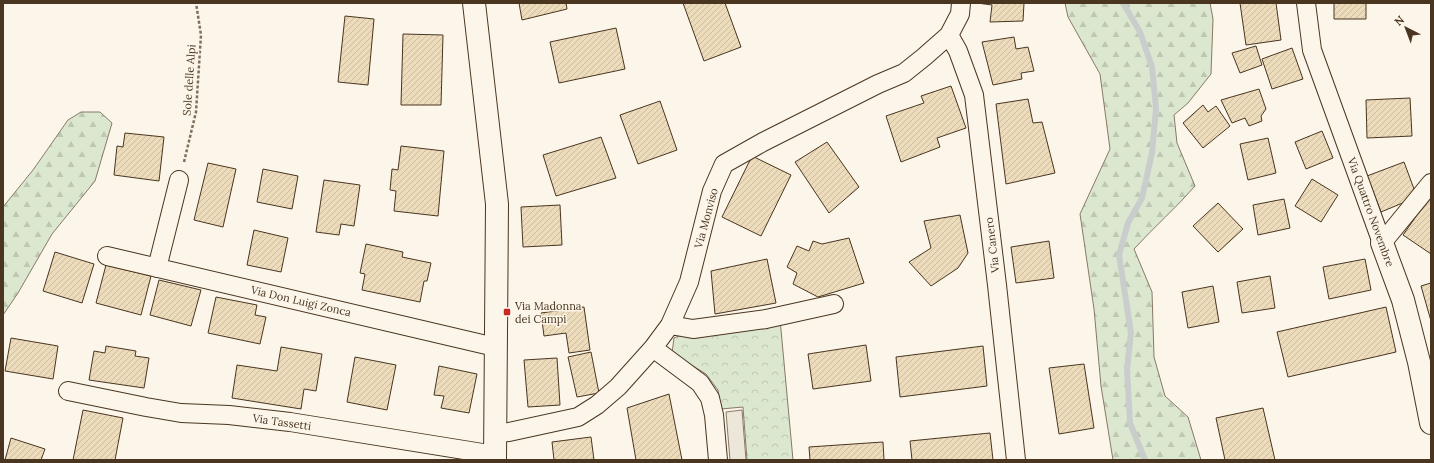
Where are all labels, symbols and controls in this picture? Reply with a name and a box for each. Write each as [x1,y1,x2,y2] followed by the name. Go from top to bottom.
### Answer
[1386,8,1426,48] north arrow
[1391,12,1408,29] text: N
[180,44,198,116] street label: Sole delle Alpi
[1344,155,1397,269] street label: Via Quattro Novembre
[691,186,721,251] street label: Via Monviso
[982,216,1002,275] street label: Via Canero
[248,282,353,319] street label: Via Don Luigi Zonca
[514,299,582,326] place label: Via Madonna dei Campi
[502,307,512,317] marker: Via Madonna dei Campi
[251,411,312,433] street label: Via Tassetti

